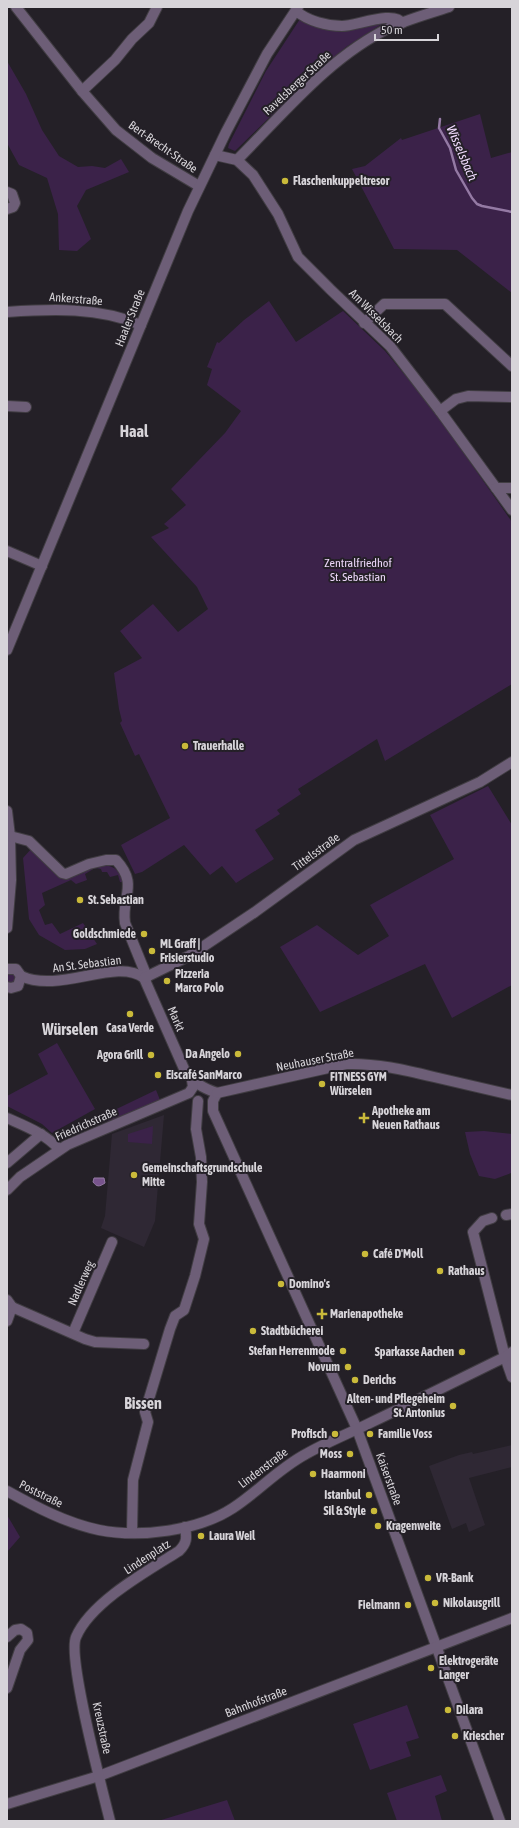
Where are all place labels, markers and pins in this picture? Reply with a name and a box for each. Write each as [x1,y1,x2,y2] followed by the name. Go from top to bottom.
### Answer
[293,174,390,188] place label: Flaschenkuppeltresor
[280,176,290,186] marker: Flaschenkuppeltresor
[193,739,245,753] place label: Trauerhalle
[180,741,190,751] marker: Trauerhalle
[88,893,144,907] place label: St. Sebastian
[75,895,85,905] marker: St. Sebastian
[73,927,137,941] place label: Goldschmiede
[139,929,149,939] marker: Goldschmiede
[160,937,215,965] place label: ML Graff | Frisierstudio
[147,946,157,956] marker: ML Graff | Frisierstudio
[175,967,224,995] place label: Pizzeria Marco Polo
[162,976,172,986] marker: Pizzeria Marco Polo
[125,1009,135,1019] marker: Casa Verde
[106,1021,155,1035] place label: Casa Verde
[185,1047,230,1061] place label: Da Angelo
[96,1048,144,1062] place label: Agora Grill
[233,1049,243,1059] marker: Da Angelo
[146,1050,156,1060] marker: Agora Grill
[166,1068,243,1082] place label: Eiscafé SanMarco
[153,1070,163,1080] marker: Eiscafé SanMarco
[329,1070,387,1098] place label: FITNESS GYM Würselen
[317,1079,327,1089] marker: FITNESS GYM Würselen
[371,1104,440,1132] place label: Apotheke am Neuen Rathaus
[359,1113,369,1123] marker: Apotheke am Neuen Rathaus
[142,1161,263,1189] place label: Gemeinschaftsgrundschule Mitte
[129,1170,139,1180] marker: Gemeinschaftsgrundschule Mitte
[373,1247,424,1261] place label: Café D'Moll
[360,1249,370,1259] marker: Café D'Moll
[448,1264,485,1278] place label: Rathaus
[435,1266,445,1276] marker: Rathaus
[289,1277,331,1291] place label: Domino's
[276,1279,286,1289] marker: Domino's
[330,1307,404,1321] place label: Marienapotheke
[317,1309,327,1319] marker: Marienapotheke
[261,1324,323,1338] place label: Stadtbücherei
[248,1326,258,1336] marker: Stadtbücherei
[249,1344,336,1358] place label: Stefan Herrenmode
[375,1345,454,1359] place label: Sparkasse Aachen
[338,1346,348,1356] marker: Stefan Herrenmode
[457,1347,467,1357] marker: Sparkasse Aachen
[308,1360,340,1374] place label: Novum
[343,1362,353,1372] marker: Novum
[363,1373,397,1387] place label: Derichs
[350,1375,360,1385] marker: Derichs
[346,1392,446,1420] place label: Alten- und Pflegeheim St. Antonius
[448,1401,458,1411] marker: Alten- und Pflegeheim St. Antonius
[291,1427,327,1441] place label: Profisch
[378,1427,433,1441] place label: Familie Voss
[330,1429,340,1439] marker: Profisch
[365,1429,375,1439] marker: Familie Voss
[320,1447,343,1461] place label: Moss
[345,1449,355,1459] marker: Moss
[321,1467,366,1481] place label: Haarmoni
[308,1469,318,1479] marker: Haarmoni
[324,1488,362,1502] place label: Istanbul
[364,1490,374,1500] marker: Istanbul
[324,1504,367,1518] place label: Sil & Style
[369,1506,379,1516] marker: Sil & Style
[386,1519,442,1533] place label: Kragenweite
[373,1521,383,1531] marker: Kragenweite
[209,1529,256,1543] place label: Laura Weil
[196,1531,206,1541] marker: Laura Weil
[435,1571,474,1585] place label: VR-Bank
[423,1573,433,1583] marker: VR-Bank
[443,1596,501,1610] place label: Nikolausgrill
[358,1598,400,1612] place label: Fielmann
[430,1598,440,1608] marker: Nikolausgrill
[403,1600,413,1610] marker: Fielmann
[439,1654,499,1682] place label: Elektrogeräte Langer
[426,1663,436,1673] marker: Elektrogeräte Langer
[456,1703,484,1717] place label: Dilara
[443,1705,453,1715] marker: Dilara
[463,1729,505,1743] place label: Kriescher
[450,1731,460,1741] marker: Kriescher

